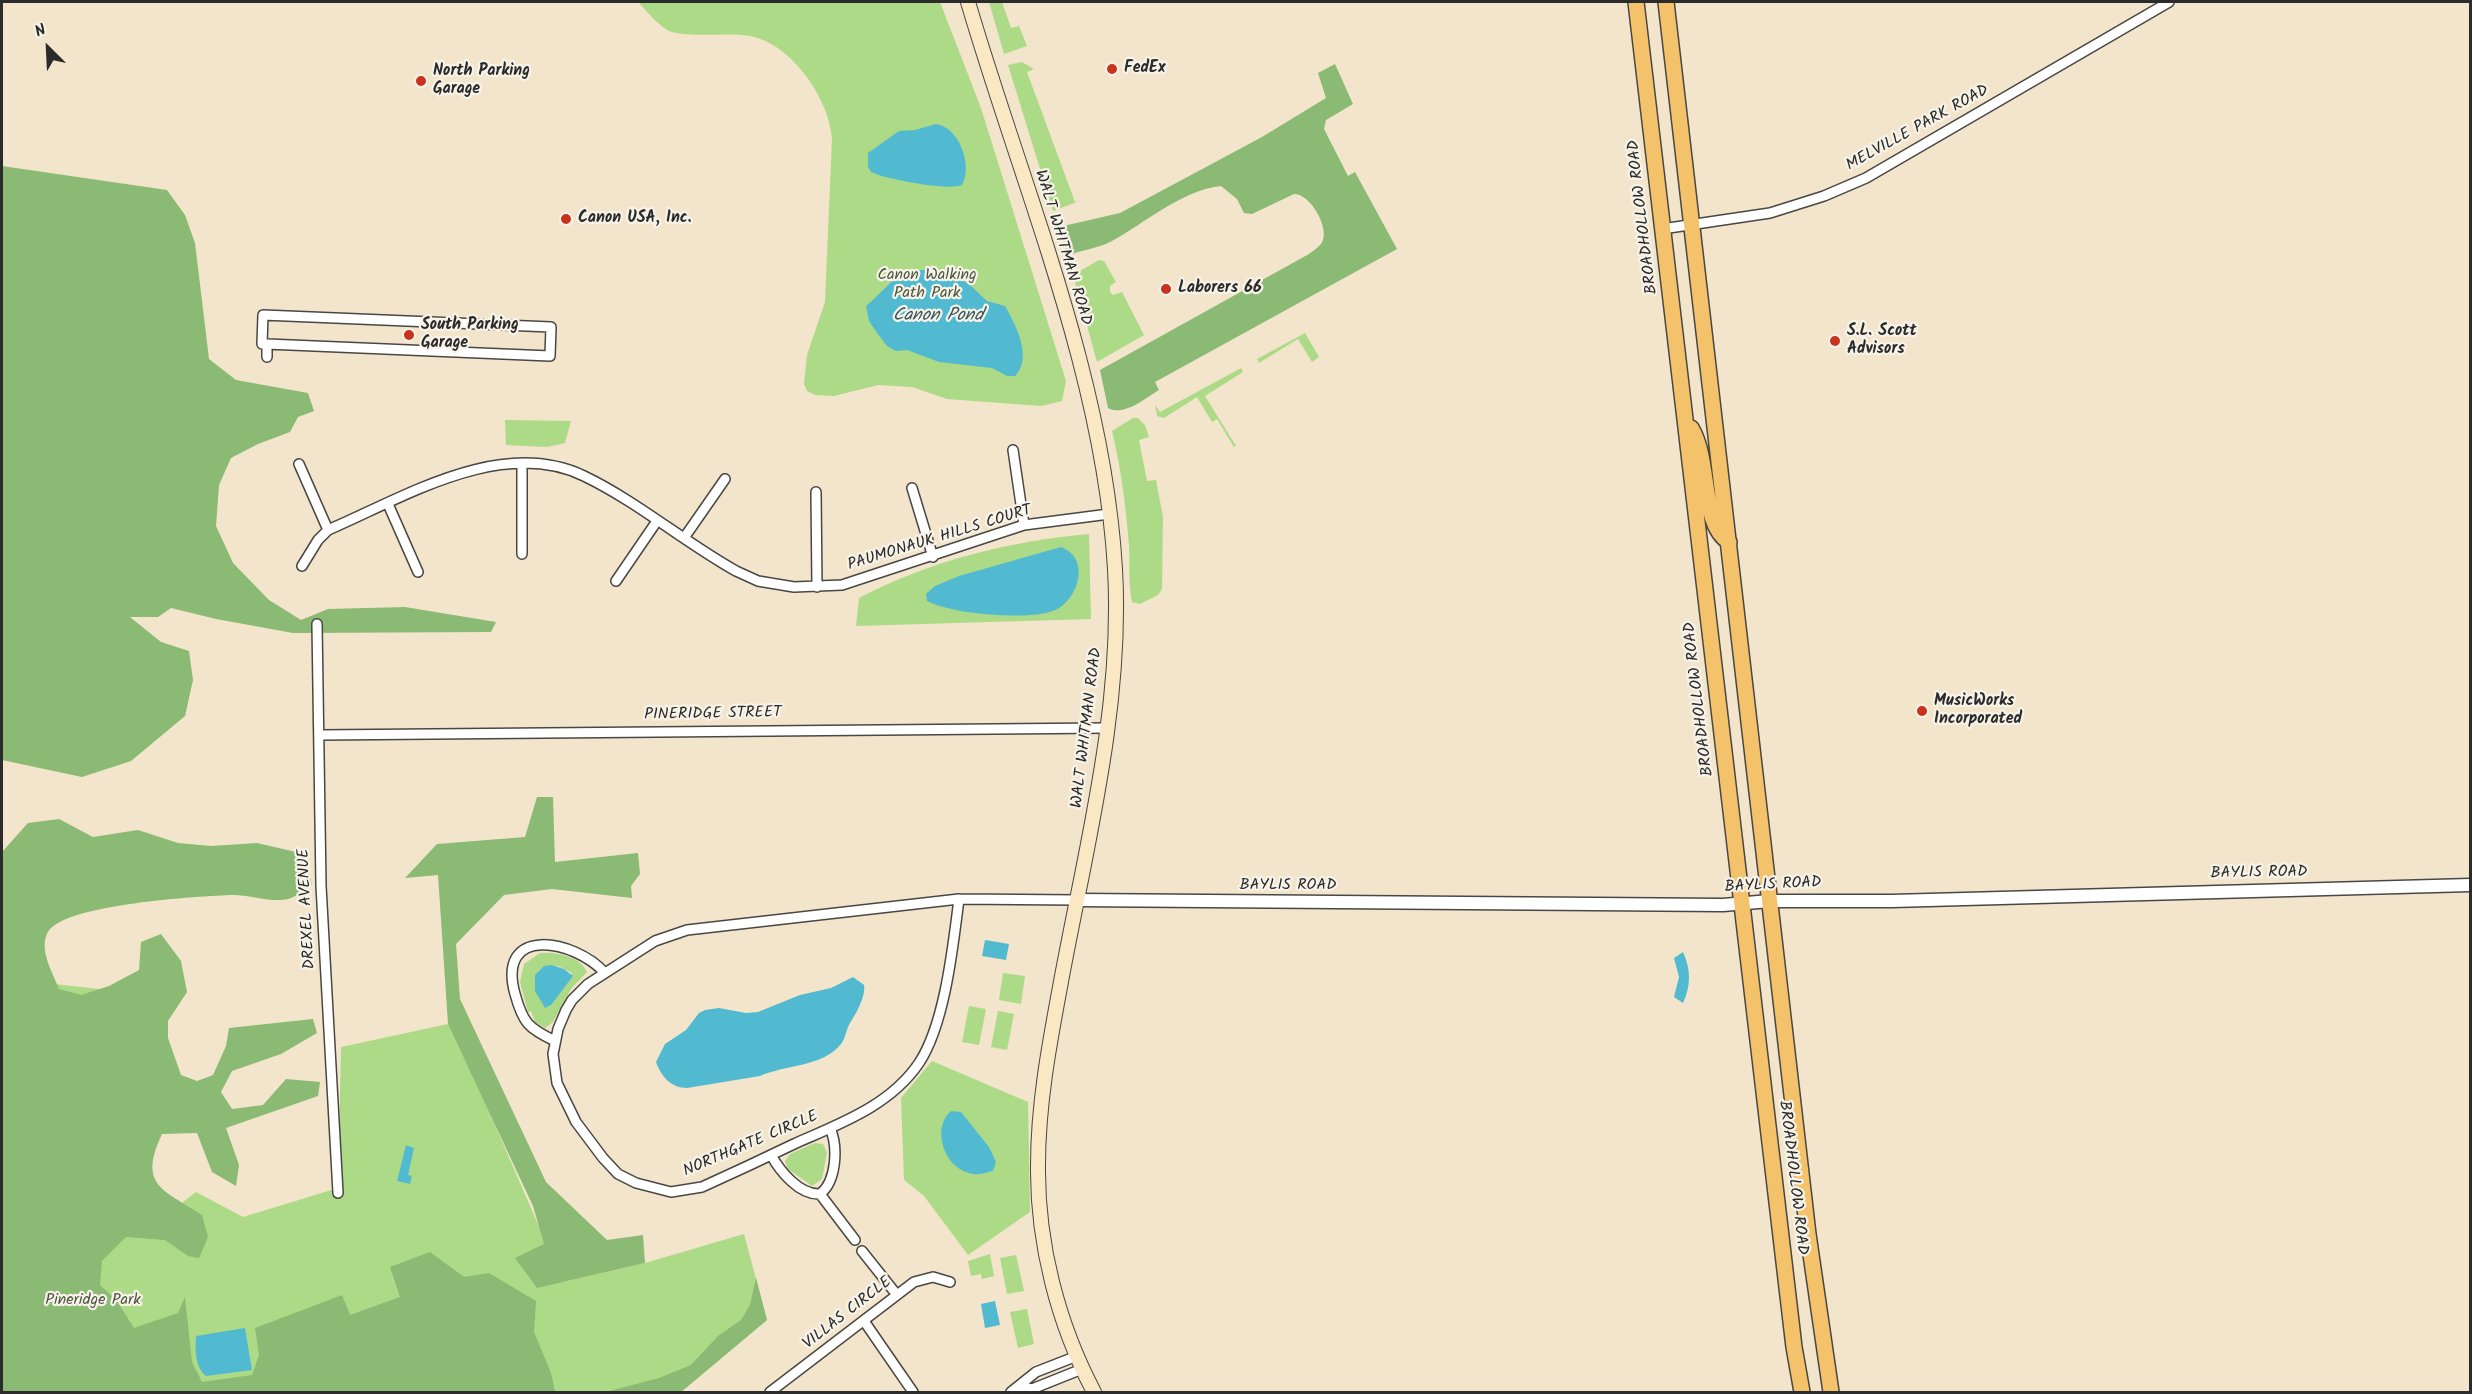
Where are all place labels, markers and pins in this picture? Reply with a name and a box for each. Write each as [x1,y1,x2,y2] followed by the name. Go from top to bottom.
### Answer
[1124,59,1166,79] place label: FedEx
[433,62,530,100] place label: North Parking Garage
[1105,62,1119,76] marker: FedEx
[414,74,428,88] marker: North Parking Garage
[578,209,691,229] place label: Canon USA, Inc.
[559,212,573,226] marker: Canon USA, Inc.
[1178,279,1262,299] place label: Laborers 66
[1159,282,1173,296] marker: Laborers 66
[421,316,519,354] place label: South Parking Garage
[1847,322,1917,360] place label: S.L. Scott Advisors
[402,328,416,342] marker: South Parking Garage
[1828,334,1842,348] marker: S.L. Scott Advisors
[1934,692,2022,730] place label: MusicWorks Incorporated
[1915,704,1929,718] marker: MusicWorks Incorporated

